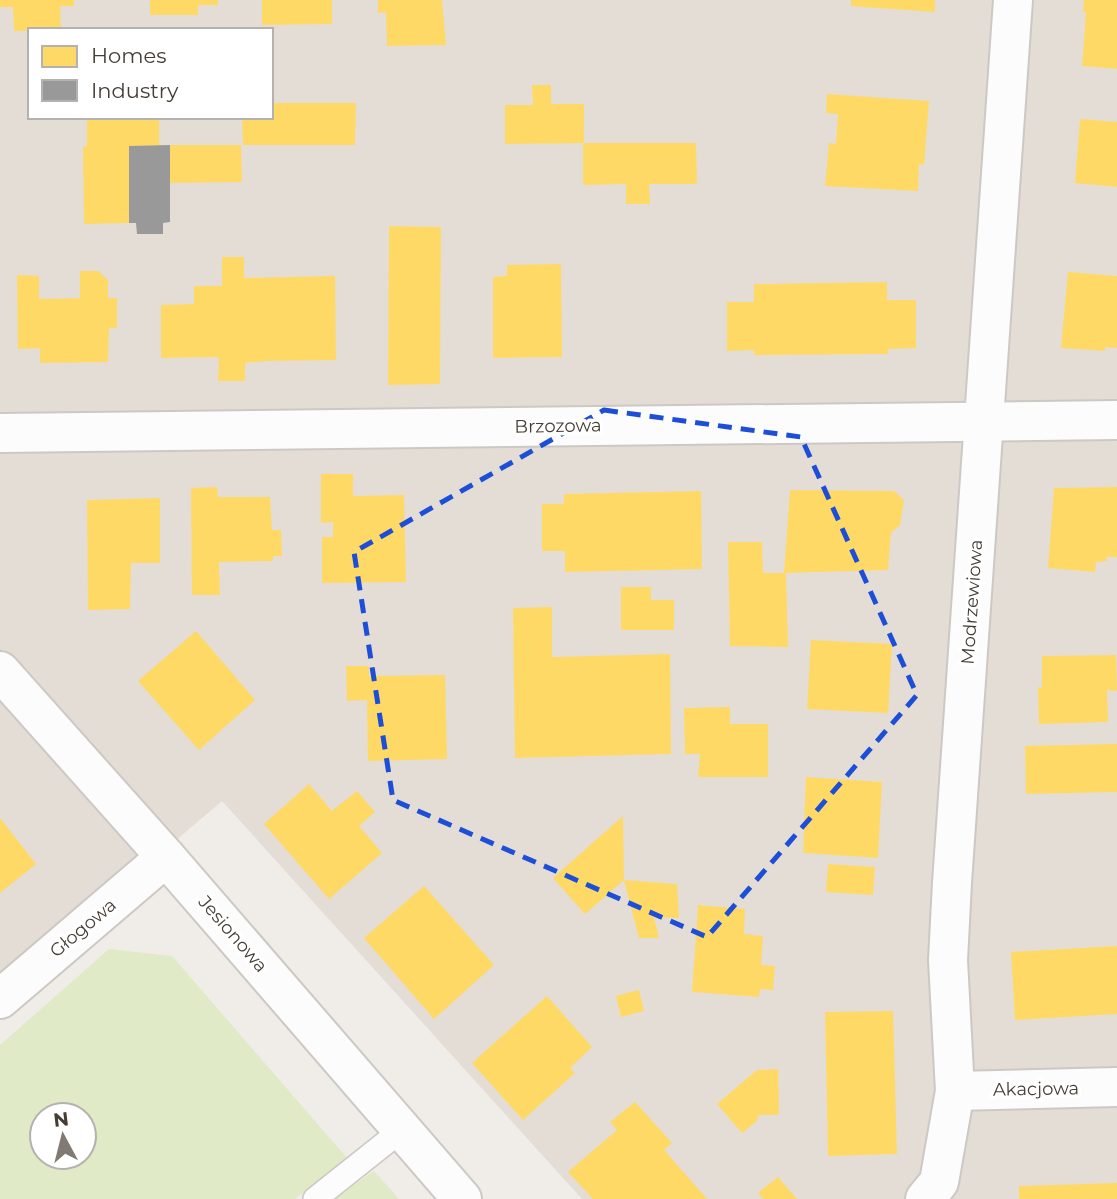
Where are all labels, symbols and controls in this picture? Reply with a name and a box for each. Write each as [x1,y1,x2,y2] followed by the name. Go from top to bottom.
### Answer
[28,28,273,119] legend
[91,43,166,68] text: Homes
[91,78,179,103] text: Industry
[514,414,602,438] street label: Brzozowa
[957,539,987,665] street label: Modrzewiowa
[193,891,272,977] street label: Jesionowa
[45,894,121,962] street label: Głogowa
[993,1077,1079,1101] street label: Akacjowa
[28,1101,98,1171] north arrow
[52,1107,70,1132] text: N

